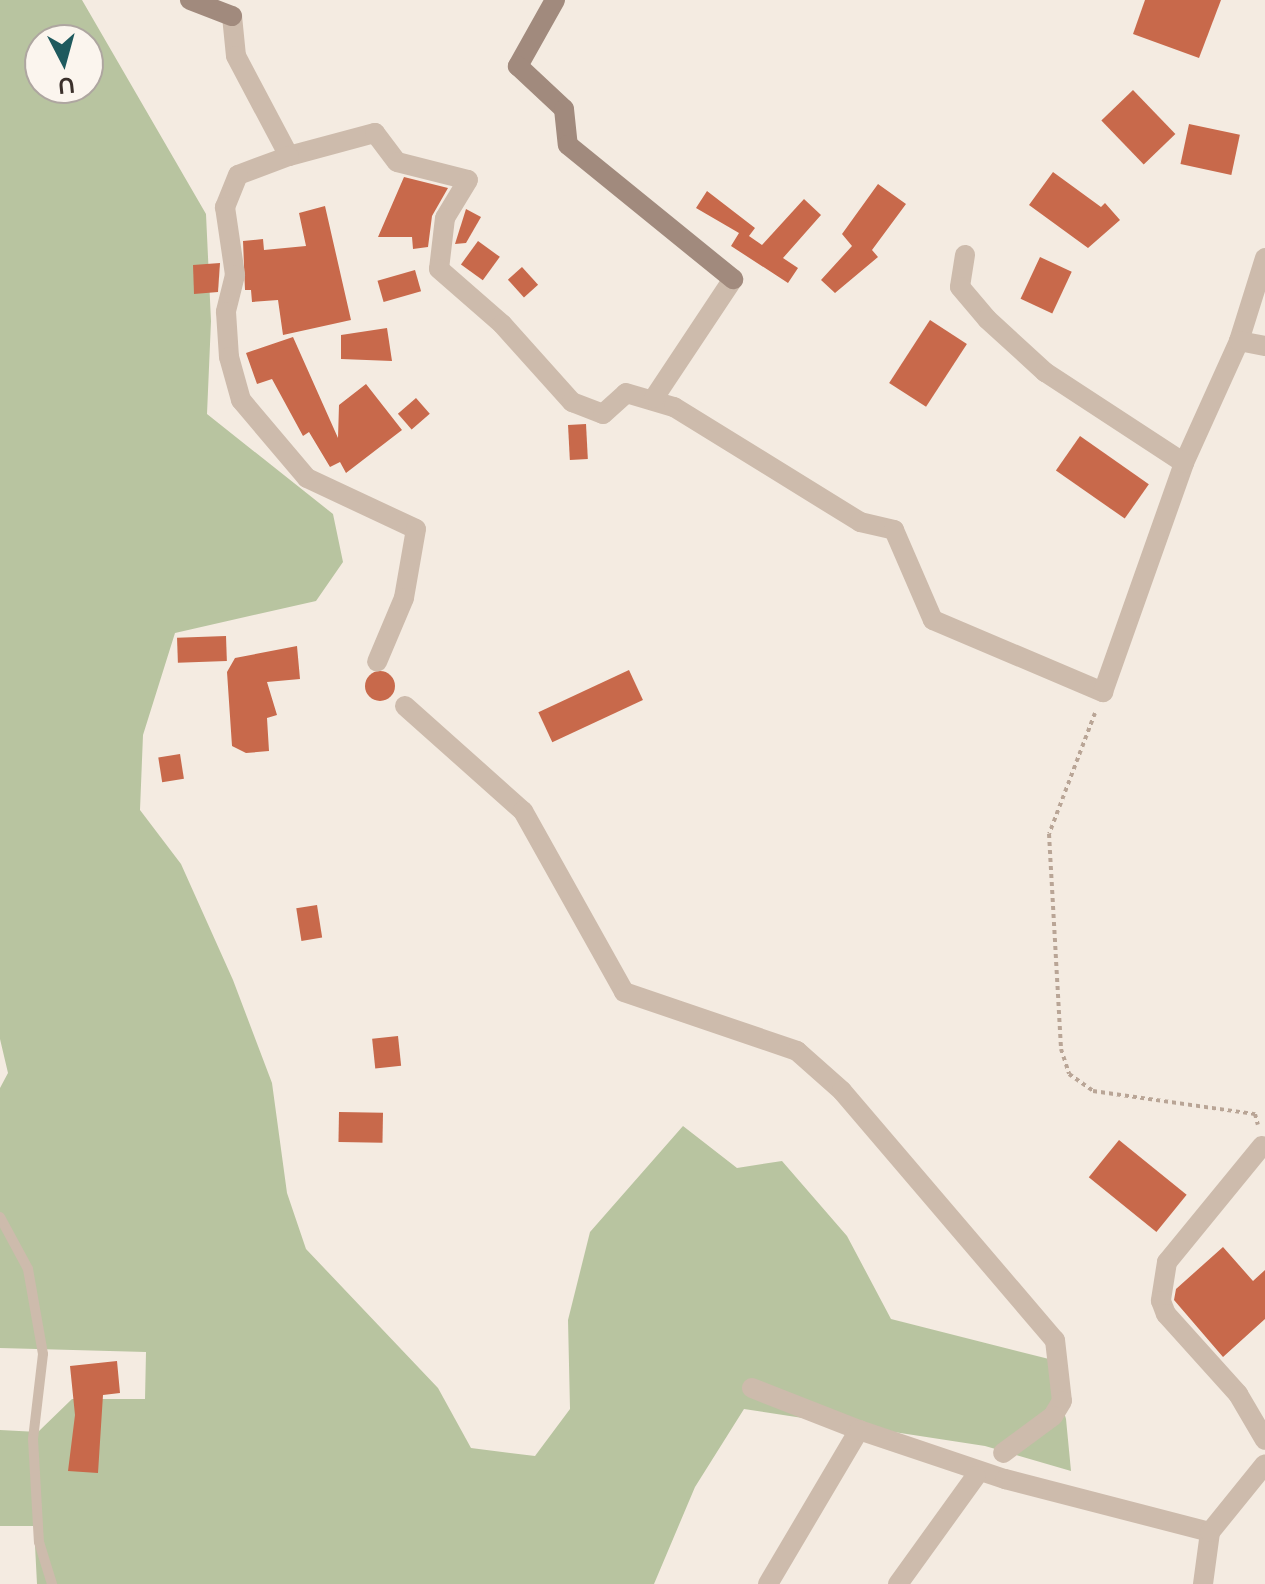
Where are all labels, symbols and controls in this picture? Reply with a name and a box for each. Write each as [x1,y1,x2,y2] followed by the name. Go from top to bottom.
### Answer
[24,24,104,104] north arrow
[57,72,76,100] text: U

